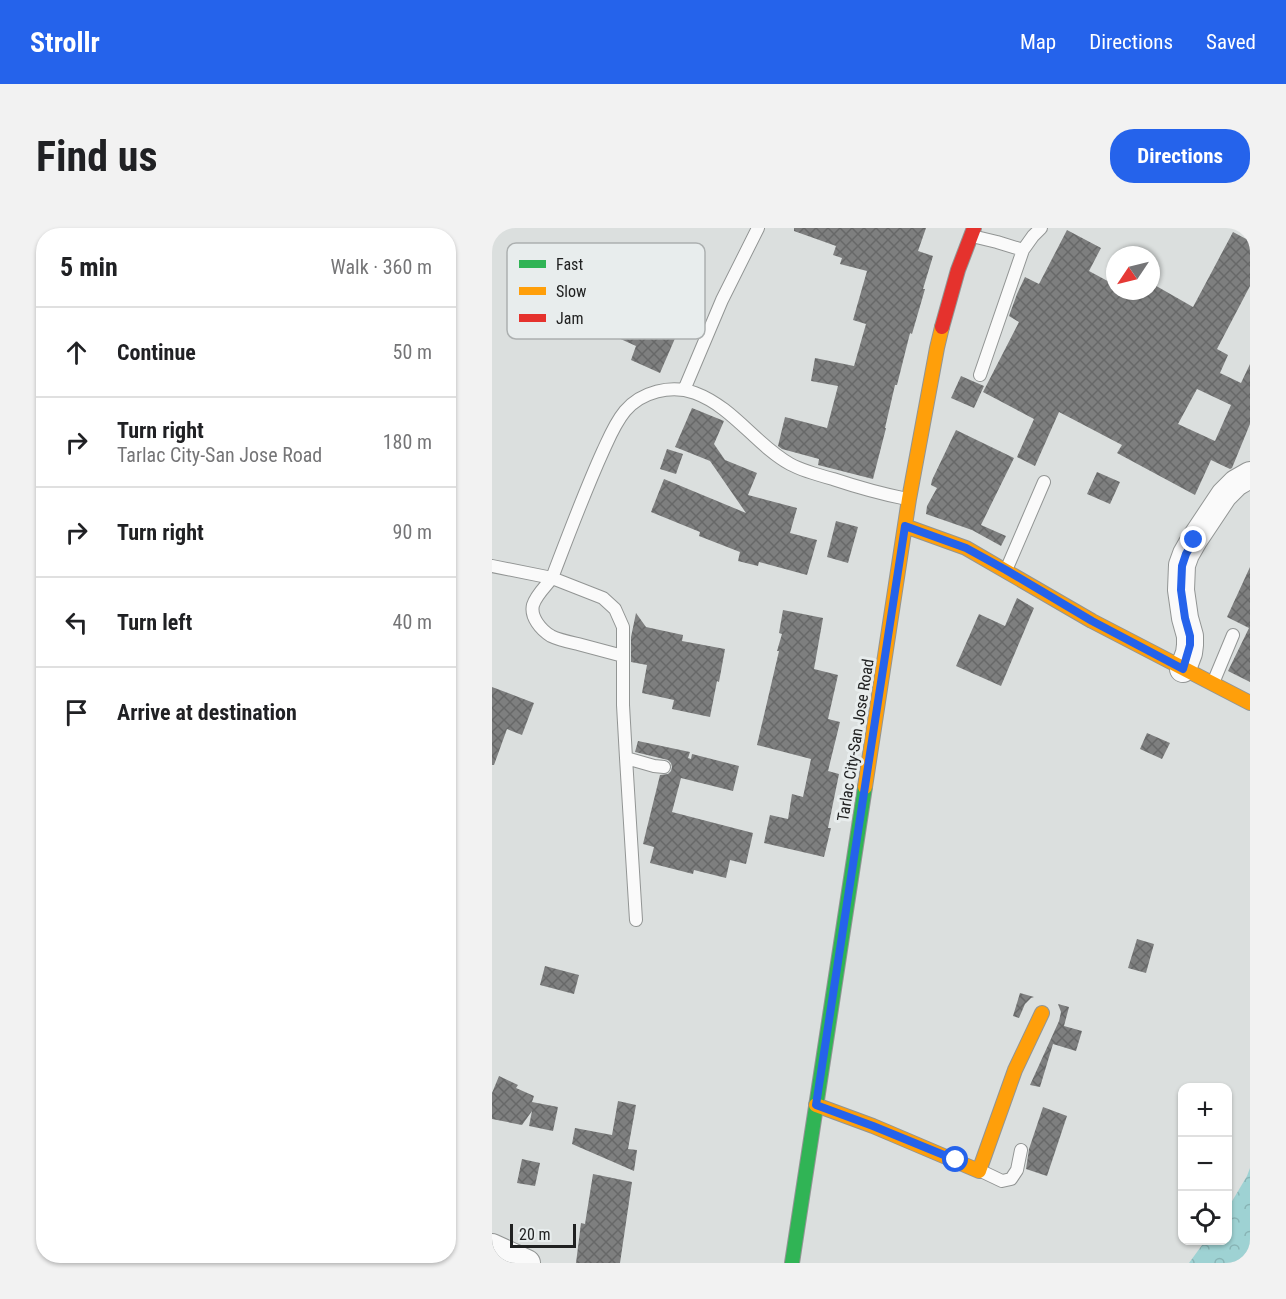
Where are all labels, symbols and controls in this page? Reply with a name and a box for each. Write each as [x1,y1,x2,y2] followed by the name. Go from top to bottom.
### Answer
[30,26,100,59] text: Strollr
[1020,30,1056,54] text: Map
[1089,30,1173,54] text: Directions
[1206,30,1256,54] text: Saved
[1110,129,1250,183] button: Directions
[36,132,157,181] text: Find us
[507,243,705,339] legend
[1106,246,1160,300] north arrow
[60,252,118,282] text: 5 min
[331,255,432,279] text: Walk · 360 m
[556,255,583,274] text: Fast
[556,282,586,301] text: Slow
[556,309,583,328] text: Jam
[60,336,93,369] icon: ahead
[117,340,196,365] text: Continue
[393,340,432,364] text: 50 m
[117,418,204,443] text: Turn right
[60,426,93,459] icon: right
[383,430,432,454] text: 180 m
[117,443,322,467] text: Tarlac City-San Jose Road
[60,516,93,549] icon: right
[117,520,204,545] text: Turn right
[393,520,432,544] text: 90 m
[1180,526,1206,552] route end
[60,606,93,639] icon: left
[117,610,192,635] text: Turn left
[393,610,432,634] text: 40 m
[833,657,878,823] street label: Tarlac City-San Jose Road
[60,696,93,729] icon: arrive
[117,700,297,725] text: Arrive at destination
[1178,1083,1232,1245] map controls
[1178,1083,1232,1137] button: +
[1178,1137,1232,1191] button: −
[942,1146,968,1172] route start
[1178,1191,1232,1245] button: locate
[510,1221,576,1248] scale bar
[519,1225,551,1244] text: 20 m

